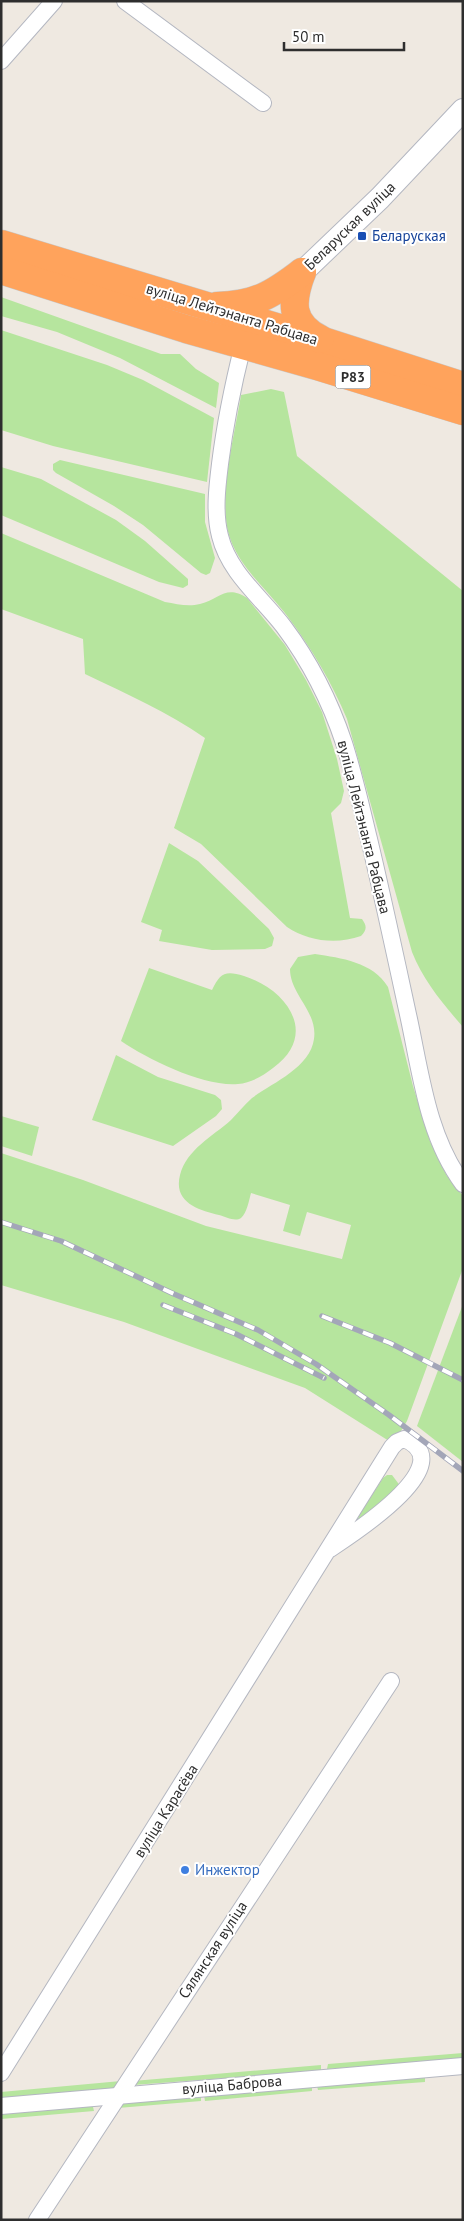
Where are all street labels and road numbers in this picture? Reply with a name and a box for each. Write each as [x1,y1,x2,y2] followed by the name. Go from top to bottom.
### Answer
[300,177,399,274] street label: Беларуская вуліца
[144,278,320,349] street label: вуліца Лейтэнанта Рабцава
[336,366,370,388] road number: Р83
[334,738,395,916] street label: вуліца Лейтэнанта Рабцава
[129,1760,202,1861] street label: вуліца Карасёва
[174,1897,251,2002] street label: Сялянская вуліца
[181,2071,283,2098] street label: вуліца Баброва

